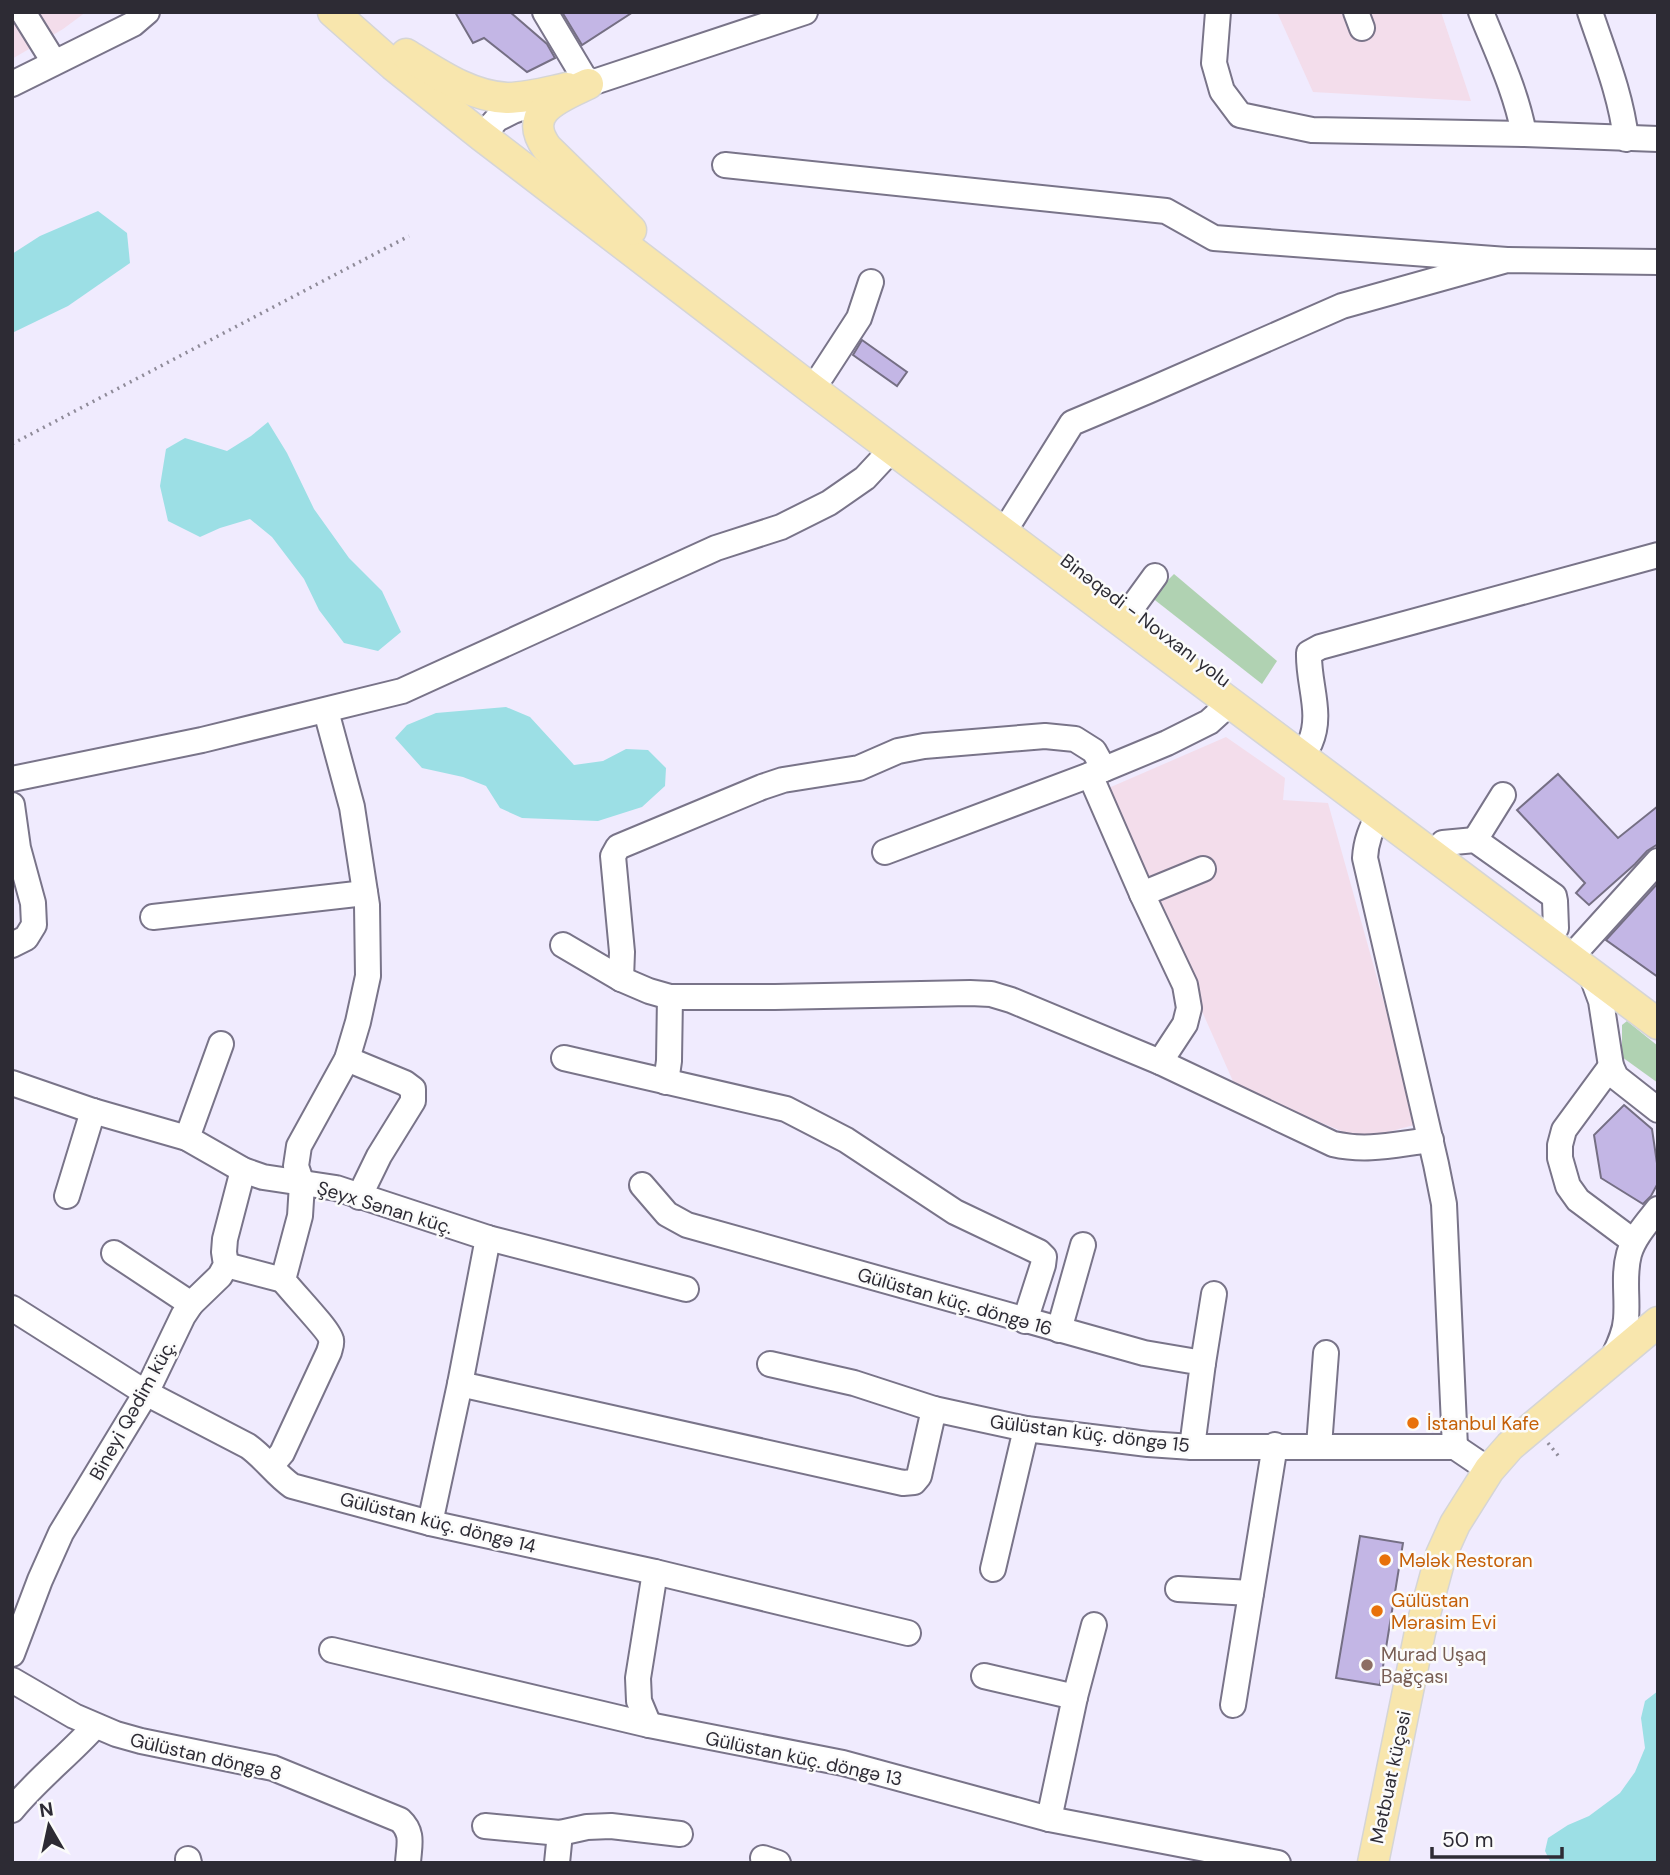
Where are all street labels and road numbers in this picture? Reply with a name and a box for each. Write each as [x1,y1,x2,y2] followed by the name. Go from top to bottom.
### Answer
[1055,548,1236,693] street label: Binəqədi - Novxanı yolu
[314,1175,456,1240] street label: Şeyx Sənan küç.
[855,1262,1055,1341] street label: Gülüstan küç. döngə 16
[84,1336,181,1485] street label: Bineyi Qədim küç.
[989,1409,1191,1458] street label: Gülüstan küç. döngə 15
[337,1486,538,1559] street label: Gülüstan küç. döngə 14
[1364,1708,1417,1846] street label: Mətbuat küçəsi
[703,1725,905,1792] street label: Gülüstan küç. döngə 13
[128,1727,284,1786] street label: Gülüstan döngə 8

